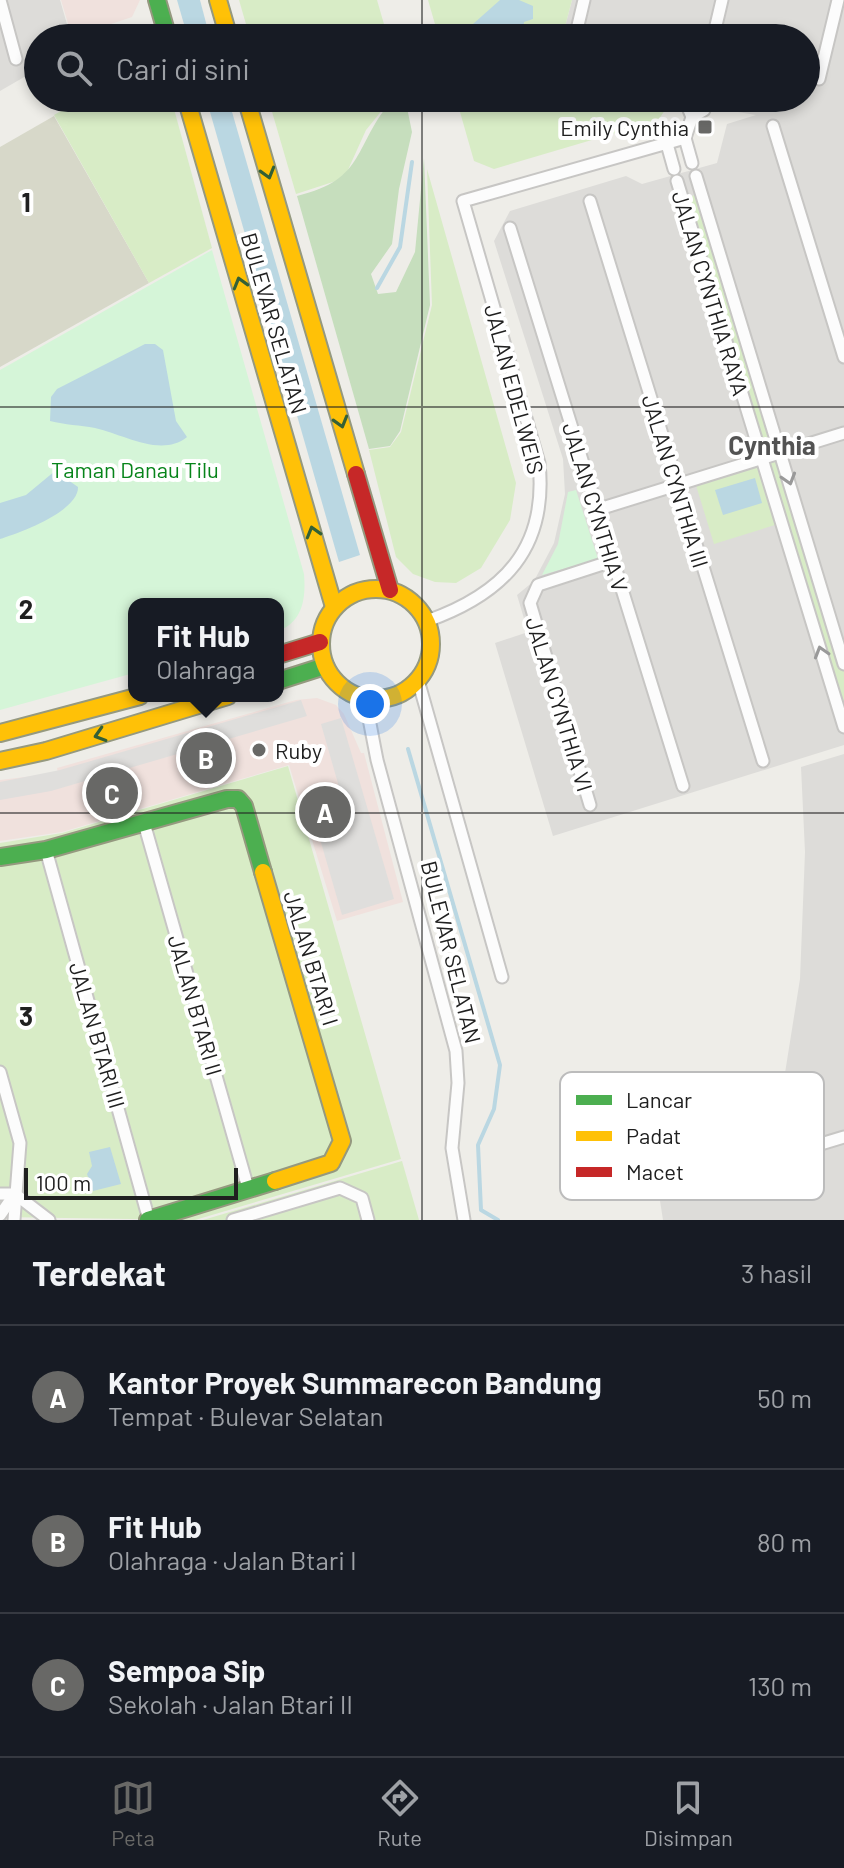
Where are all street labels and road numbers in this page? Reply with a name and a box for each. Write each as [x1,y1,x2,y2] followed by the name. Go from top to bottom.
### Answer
[667,188,755,398] street label: JALAN CYNTHIA RAYA
[237,229,313,417] street label: BULEVAR SELATAN
[480,301,550,477] street label: JALAN EDELWEIS
[637,391,715,571] street label: JALAN CYNTHIA III
[558,419,634,595] street label: JALAN CYNTHIA V
[521,614,599,794] street label: JALAN CYNTHIA VI
[417,858,487,1046] street label: BULEVAR SELATAN
[279,888,345,1028] street label: JALAN BTARI I
[164,932,228,1078] street label: JALAN BTARI II
[65,959,131,1111] street label: JALAN BTARI III

